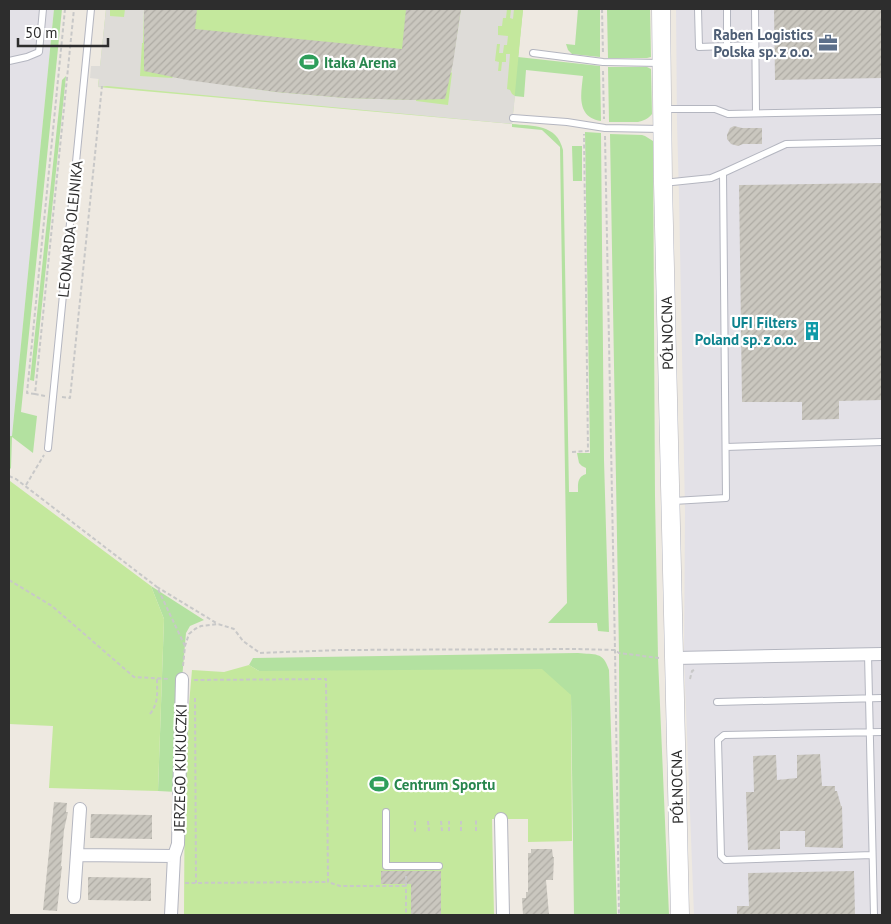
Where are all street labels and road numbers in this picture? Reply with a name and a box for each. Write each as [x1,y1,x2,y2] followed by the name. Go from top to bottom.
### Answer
[53,159,87,299] street label: LEONARDA OLEJNIKA
[657,296,677,370] street label: PÓŁNOCNA
[169,704,191,833] street label: JERZEGO KUKUCZKI
[667,750,687,824] street label: PÓŁNOCNA

